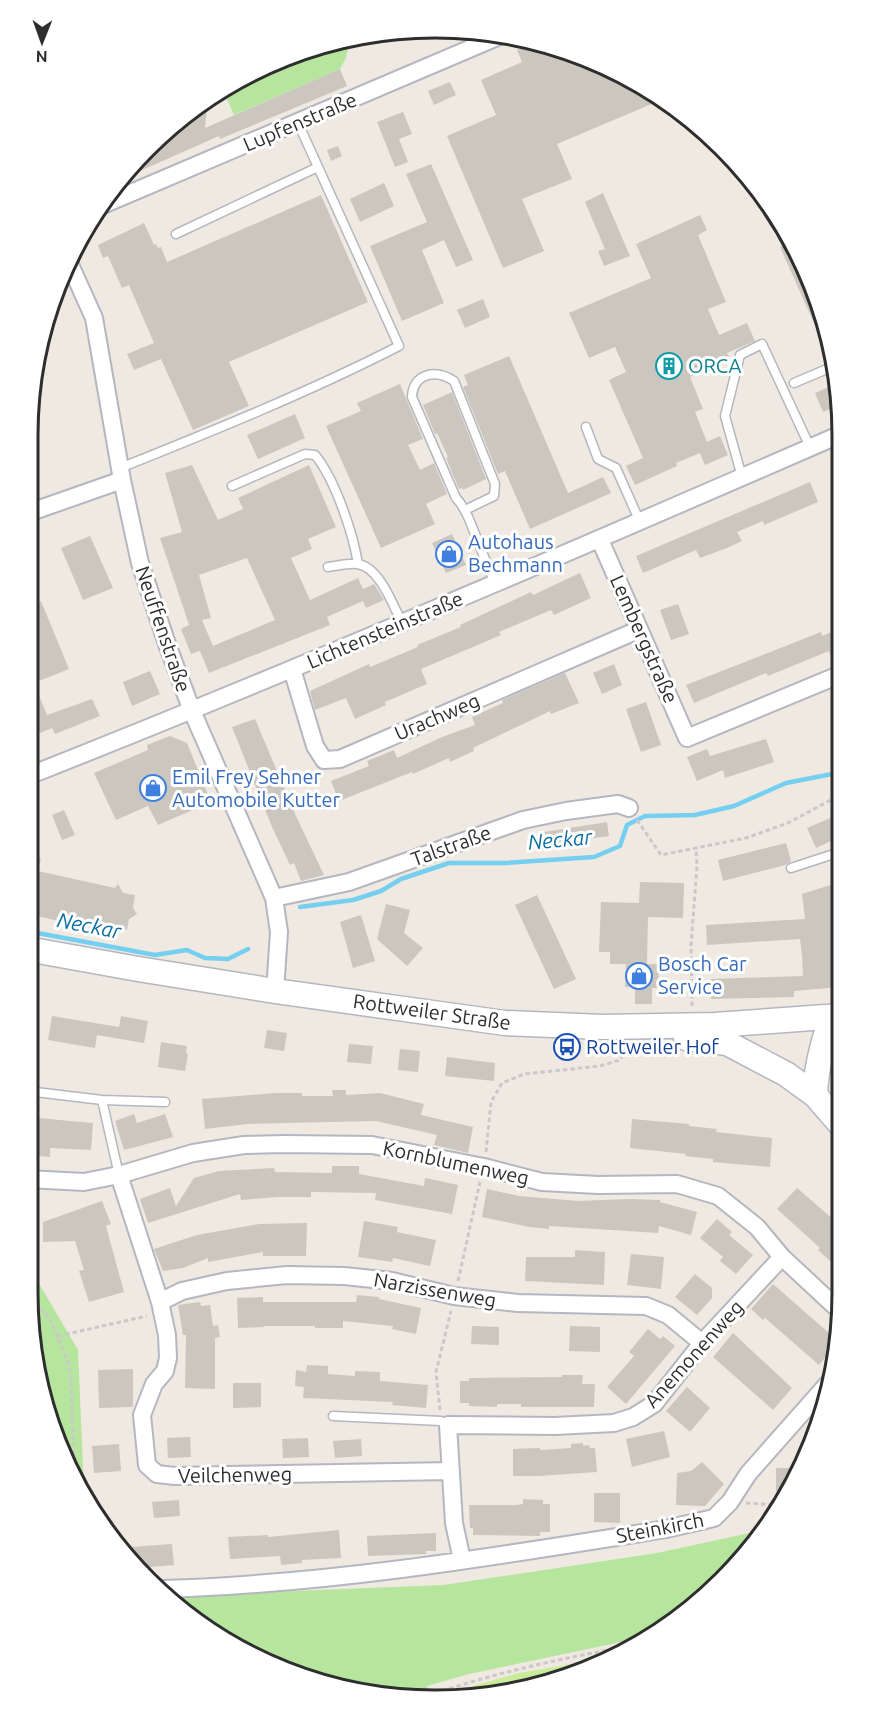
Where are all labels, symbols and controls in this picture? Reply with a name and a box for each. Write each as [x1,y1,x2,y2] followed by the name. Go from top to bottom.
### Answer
[12,12,72,72] north arrow
[36,48,48,66] text: N
[240,87,360,156] street label: Lupfenstraße
[654,351,684,381] building icon: ORCA
[688,354,742,377] place label: ORCA
[468,530,563,576] place label: Autohaus Bechmann
[434,539,464,569] shop icon: Autohaus Bechmann
[131,563,196,695] street label: Neuffenstraße
[606,571,683,706] street label: Lembergstraße
[303,586,466,673] street label: Lichtensteinstraße
[391,688,483,745] street label: Urachweg
[172,765,341,811] place label: Emil Frey Sehner Automobile Kutter
[138,773,168,803] shop icon: Emil Frey Sehner Automobile Kutter
[408,820,494,871] street label: Talstraße
[527,824,594,854] water label: Neckar
[55,907,124,943] water label: Neckar
[658,952,747,998] place label: Bosch Car Service
[624,961,654,991] shop icon: Bosch Car Service
[352,989,512,1034] street label: Rottweiler Straße
[552,1032,582,1062] bus stop icon: Rottweiler Hof
[586,1035,719,1058] place label: Rottweiler Hof
[381,1136,531,1189] street label: Kornblumenweg
[372,1267,498,1312] street label: Narzissenweg
[639,1295,748,1412] street label: Anemonenweg
[178,1462,292,1487] street label: Veilchenweg
[614,1508,706,1547] street label: Steinkirch

